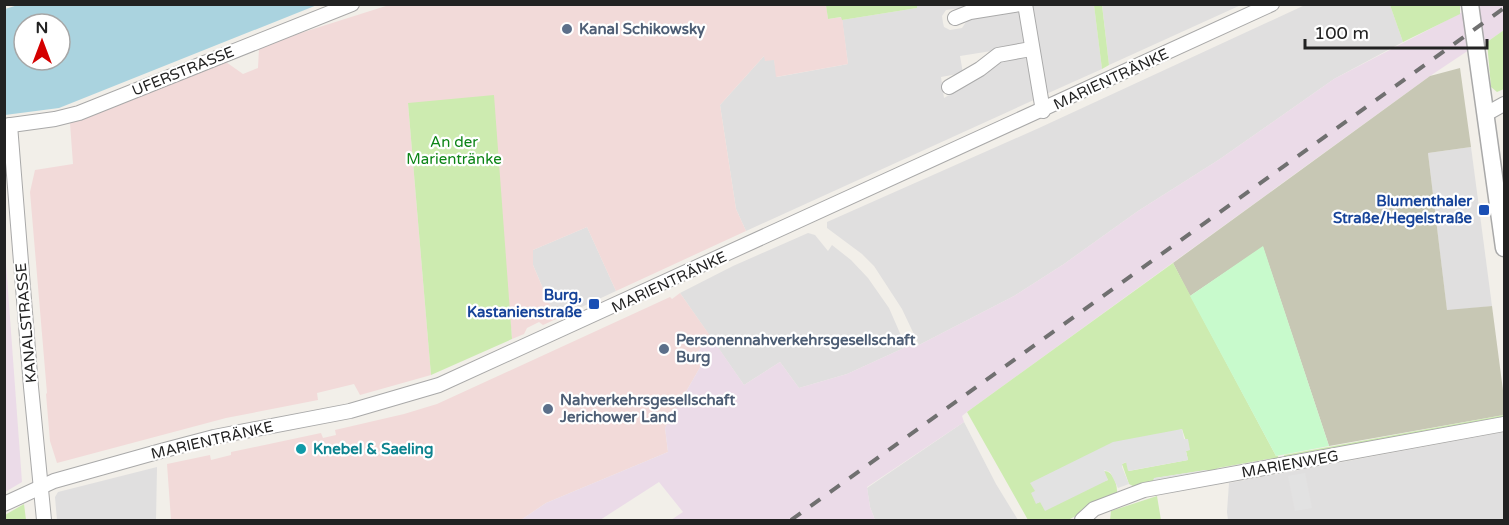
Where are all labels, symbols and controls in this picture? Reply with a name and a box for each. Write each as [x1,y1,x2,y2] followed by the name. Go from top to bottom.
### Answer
[12,12,72,72] north arrow
[1305,12,1486,50] scale bar
[36,18,48,38] text: N
[579,20,705,39] place label: Kanal Schikowsky
[560,22,574,36] marker: Kanal Schikowsky
[1314,22,1369,44] text: 100 m
[129,42,237,100] street label: UFERSTRASSE
[1051,44,1171,114] street label: MARIENTRÄNKE
[406,133,502,168] park label: An der Marientränke
[1333,192,1472,228] place label: Blumenthaler Straße/Hegelstraße
[1477,203,1491,217] marker: Blumenthaler Straße/Hegelstraße
[609,247,729,317] street label: MARIENTRÄNKE
[12,262,40,384] street label: KANALSTRASSE
[467,286,583,321] place label: Burg, Kastanienstraße
[587,297,601,311] marker: Burg, Kastanienstraße
[676,331,916,367] place label: Personennahverkehrsgesellschaft Burg
[657,342,671,356] marker: Personennahverkehrsgesellschaft Burg
[559,391,735,426] place label: Nahverkehrsgesellschaft Jerichower Land
[541,402,555,416] marker: Nahverkehrsgesellschaft Jerichower Land
[149,417,275,463] street label: MARIENTRÄNKE
[313,440,433,459] place label: Knebel & Saeling
[294,442,308,456] marker: Knebel & Saeling
[1240,447,1340,481] street label: MARIENWEG

